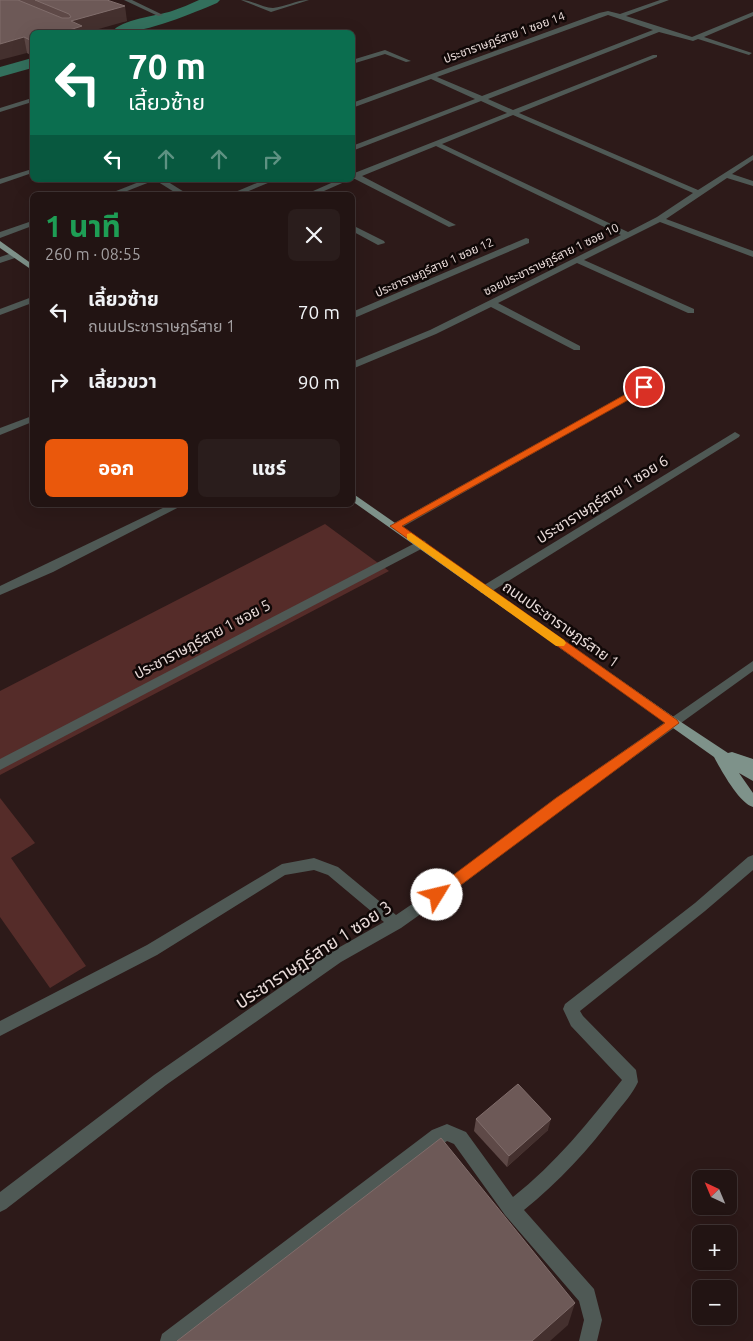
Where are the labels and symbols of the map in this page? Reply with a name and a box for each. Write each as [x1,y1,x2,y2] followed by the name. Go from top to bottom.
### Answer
[442,9,567,66] street label: ประชาราษฎร์สาย 1 ซอย 14
[481,220,621,298] street label: ซอยประชาราษฎร์สาย 1 ซอย 10
[373,235,496,300] street label: ประชาราษฎร์สาย 1 ซอย 12
[623,366,665,408] pin
[533,452,671,546] street label: ประชาราษฎร์สาย 1 ซอย 6
[500,577,622,671] street label: ถนนประชาราษฎร์สาย 1
[131,596,273,682] street label: ประชาราษฎร์สาย 1 ซอย 5
[410,868,462,920] position arrow
[231,896,395,1013] street label: ประชาราษฎร์สาย 1 ซอย 3
[692,1170,738,1215] north arrow

